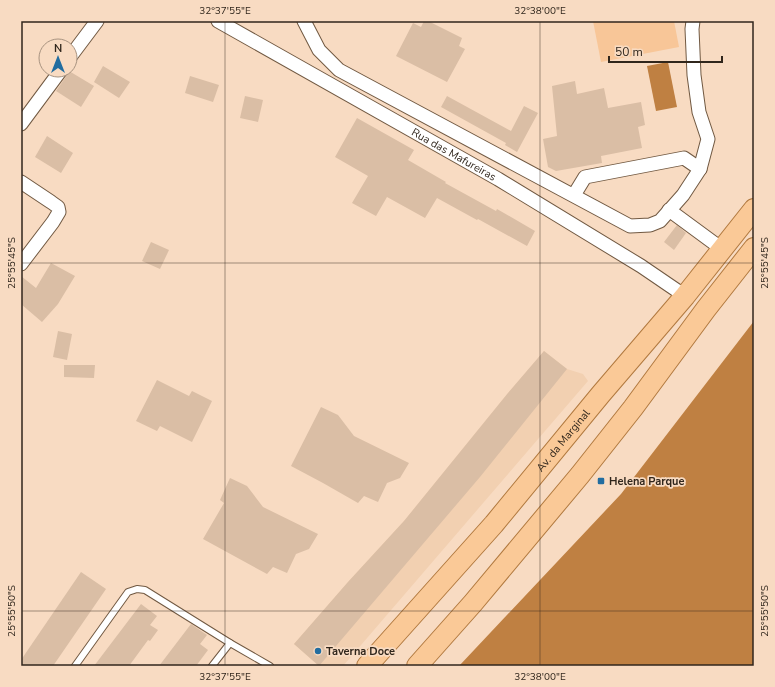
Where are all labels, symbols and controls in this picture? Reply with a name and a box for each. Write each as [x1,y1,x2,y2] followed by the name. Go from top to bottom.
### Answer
[199,4,251,18] text: 32°37'55"E
[514,4,566,18] text: 32°38'00"E
[38,38,78,78] north arrow
[609,38,722,64] scale bar
[54,41,62,56] text: N
[615,44,643,60] text: 50 m
[409,124,499,184] street label: Rua das Mafureiras
[5,237,19,289] text: 25°55'45"S
[758,237,772,289] text: 25°55'45"S
[533,405,594,475] street label: Av. da Marginal
[609,474,684,489] place label: Helena Parque
[596,476,606,486] marker: Helena Parque
[5,585,19,637] text: 25°55'50"S
[758,585,772,637] text: 25°55'50"S
[326,644,395,659] place label: Taverna Doce
[313,646,323,656] marker: Taverna Doce
[199,670,251,684] text: 32°37'55"E
[514,670,566,684] text: 32°38'00"E

